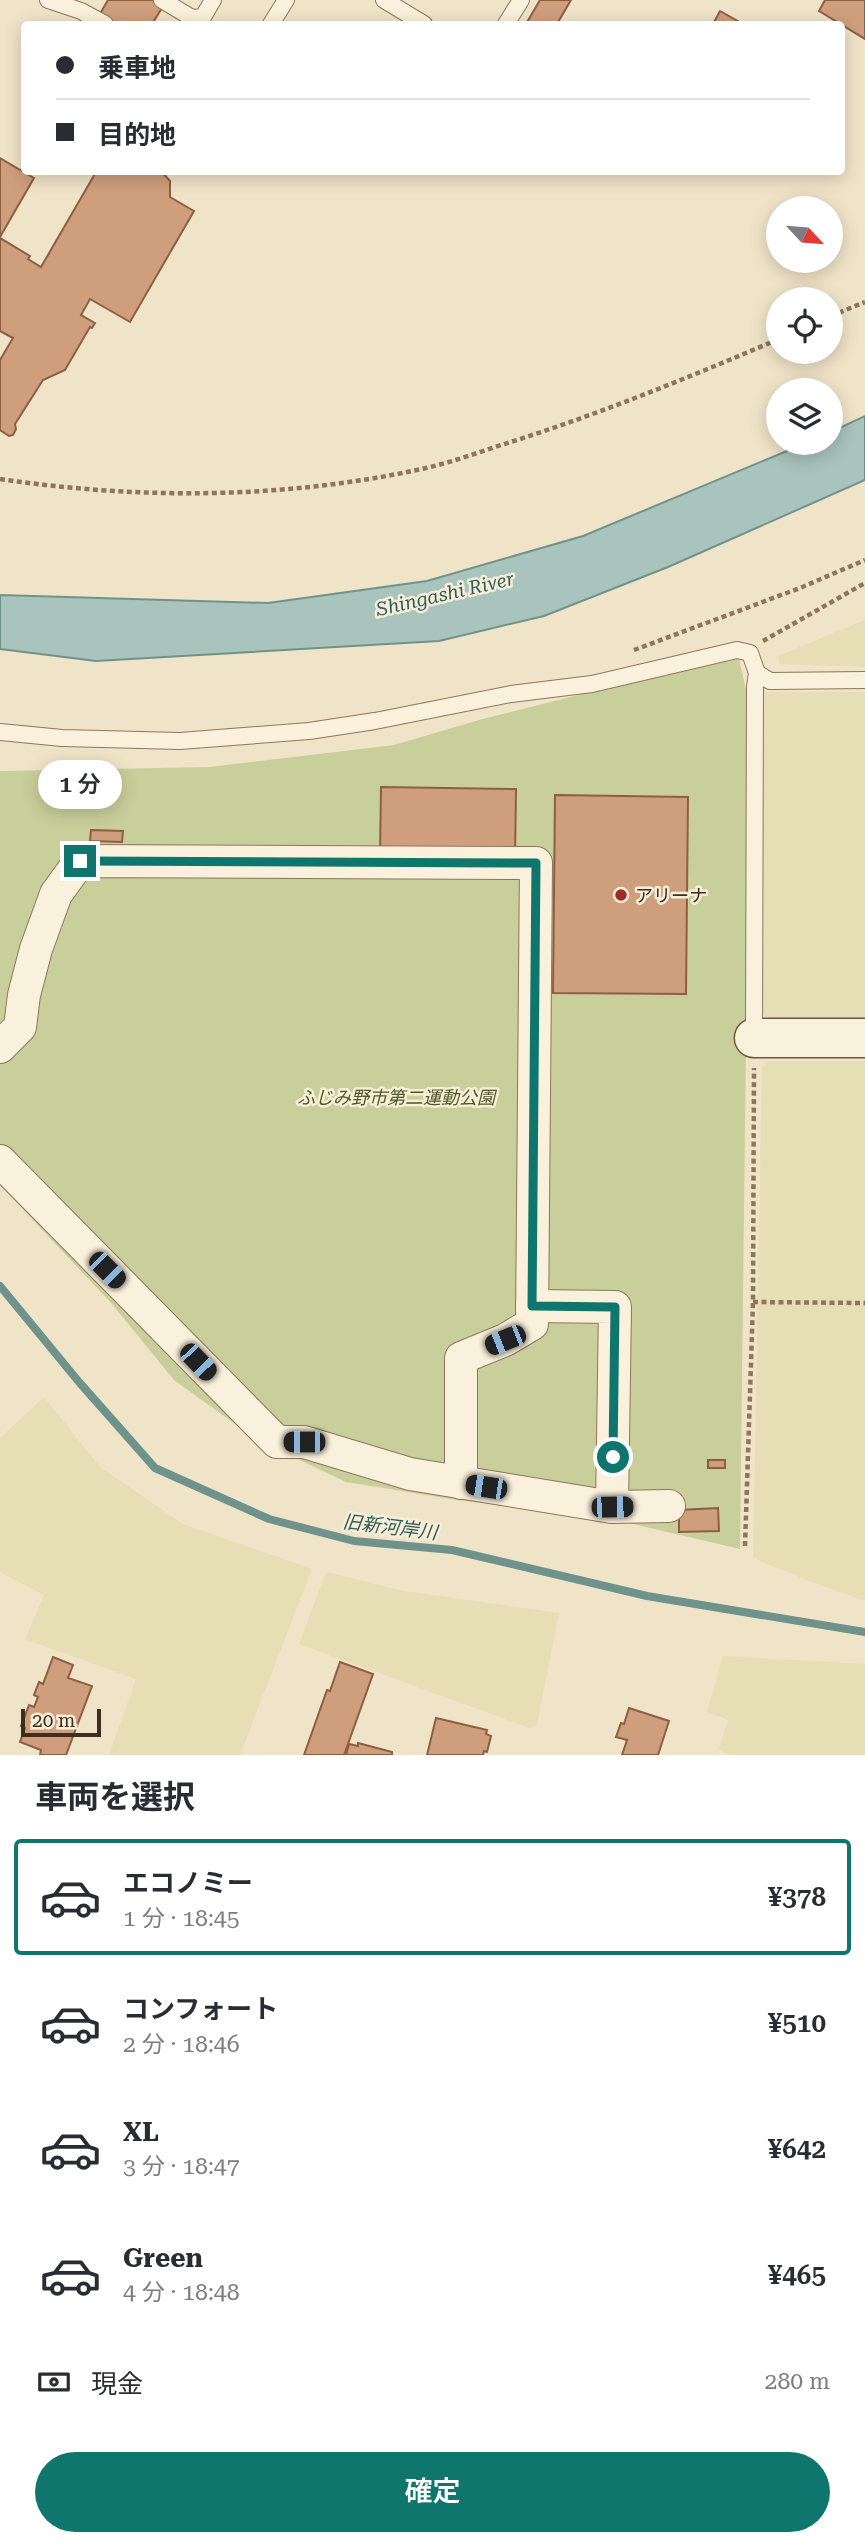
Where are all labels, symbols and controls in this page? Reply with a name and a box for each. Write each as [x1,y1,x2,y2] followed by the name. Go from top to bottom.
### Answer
[98,53,176,83] text: 乗車地
[98,120,176,150] text: 目的地
[766,196,844,273] north arrow
[766,196,843,455] map controls
[766,287,843,364] button: locate
[766,378,843,455] button: layers
[373,567,516,621] water label: Shingashi River
[38,760,122,808] callout: 1 分
[59,771,101,798] text: 1 分
[64,845,96,877] route end
[635,885,707,906] place label: アリーナ
[613,887,629,903] marker: アリーナ
[297,1087,498,1108] park label: ふじみ野市第二運動公園
[85,1248,130,1292] car
[482,1322,529,1358] car
[176,1340,221,1384] car
[284,1432,326,1453] car
[597,1441,629,1473] route start
[464,1473,509,1501] car
[591,1496,634,1518] car
[341,1510,441,1544] water label: 旧新河岸川
[21,1706,102,1738] scale bar
[32,1709,75,1732] text: 20 m
[35,1778,195,1816] text: 車両を選択
[39,1866,102,1929] icon: car
[123,1868,253,1898] text: エコノミー
[768,1882,826,1912] text: ¥378
[123,1905,240,1932] text: 1 分 · 18:45
[39,1992,102,2055] icon: car
[123,1994,278,2024] text: コンフォート
[768,2008,826,2038] text: ¥510
[123,2031,240,2058] text: 2 分 · 18:46
[123,2117,159,2147] text: XL
[39,2118,102,2181] icon: car
[768,2134,826,2164] text: ¥642
[123,2153,240,2180] text: 3 分 · 18:47
[123,2243,203,2273] text: Green
[39,2244,102,2307] icon: car
[768,2260,826,2290] text: ¥465
[123,2279,240,2306] text: 4 分 · 18:48
[35,2363,73,2401] icon: cash
[765,2368,830,2395] text: 280 m
[91,2369,143,2399] text: 現金
[35,2452,830,2532] button: 確定

